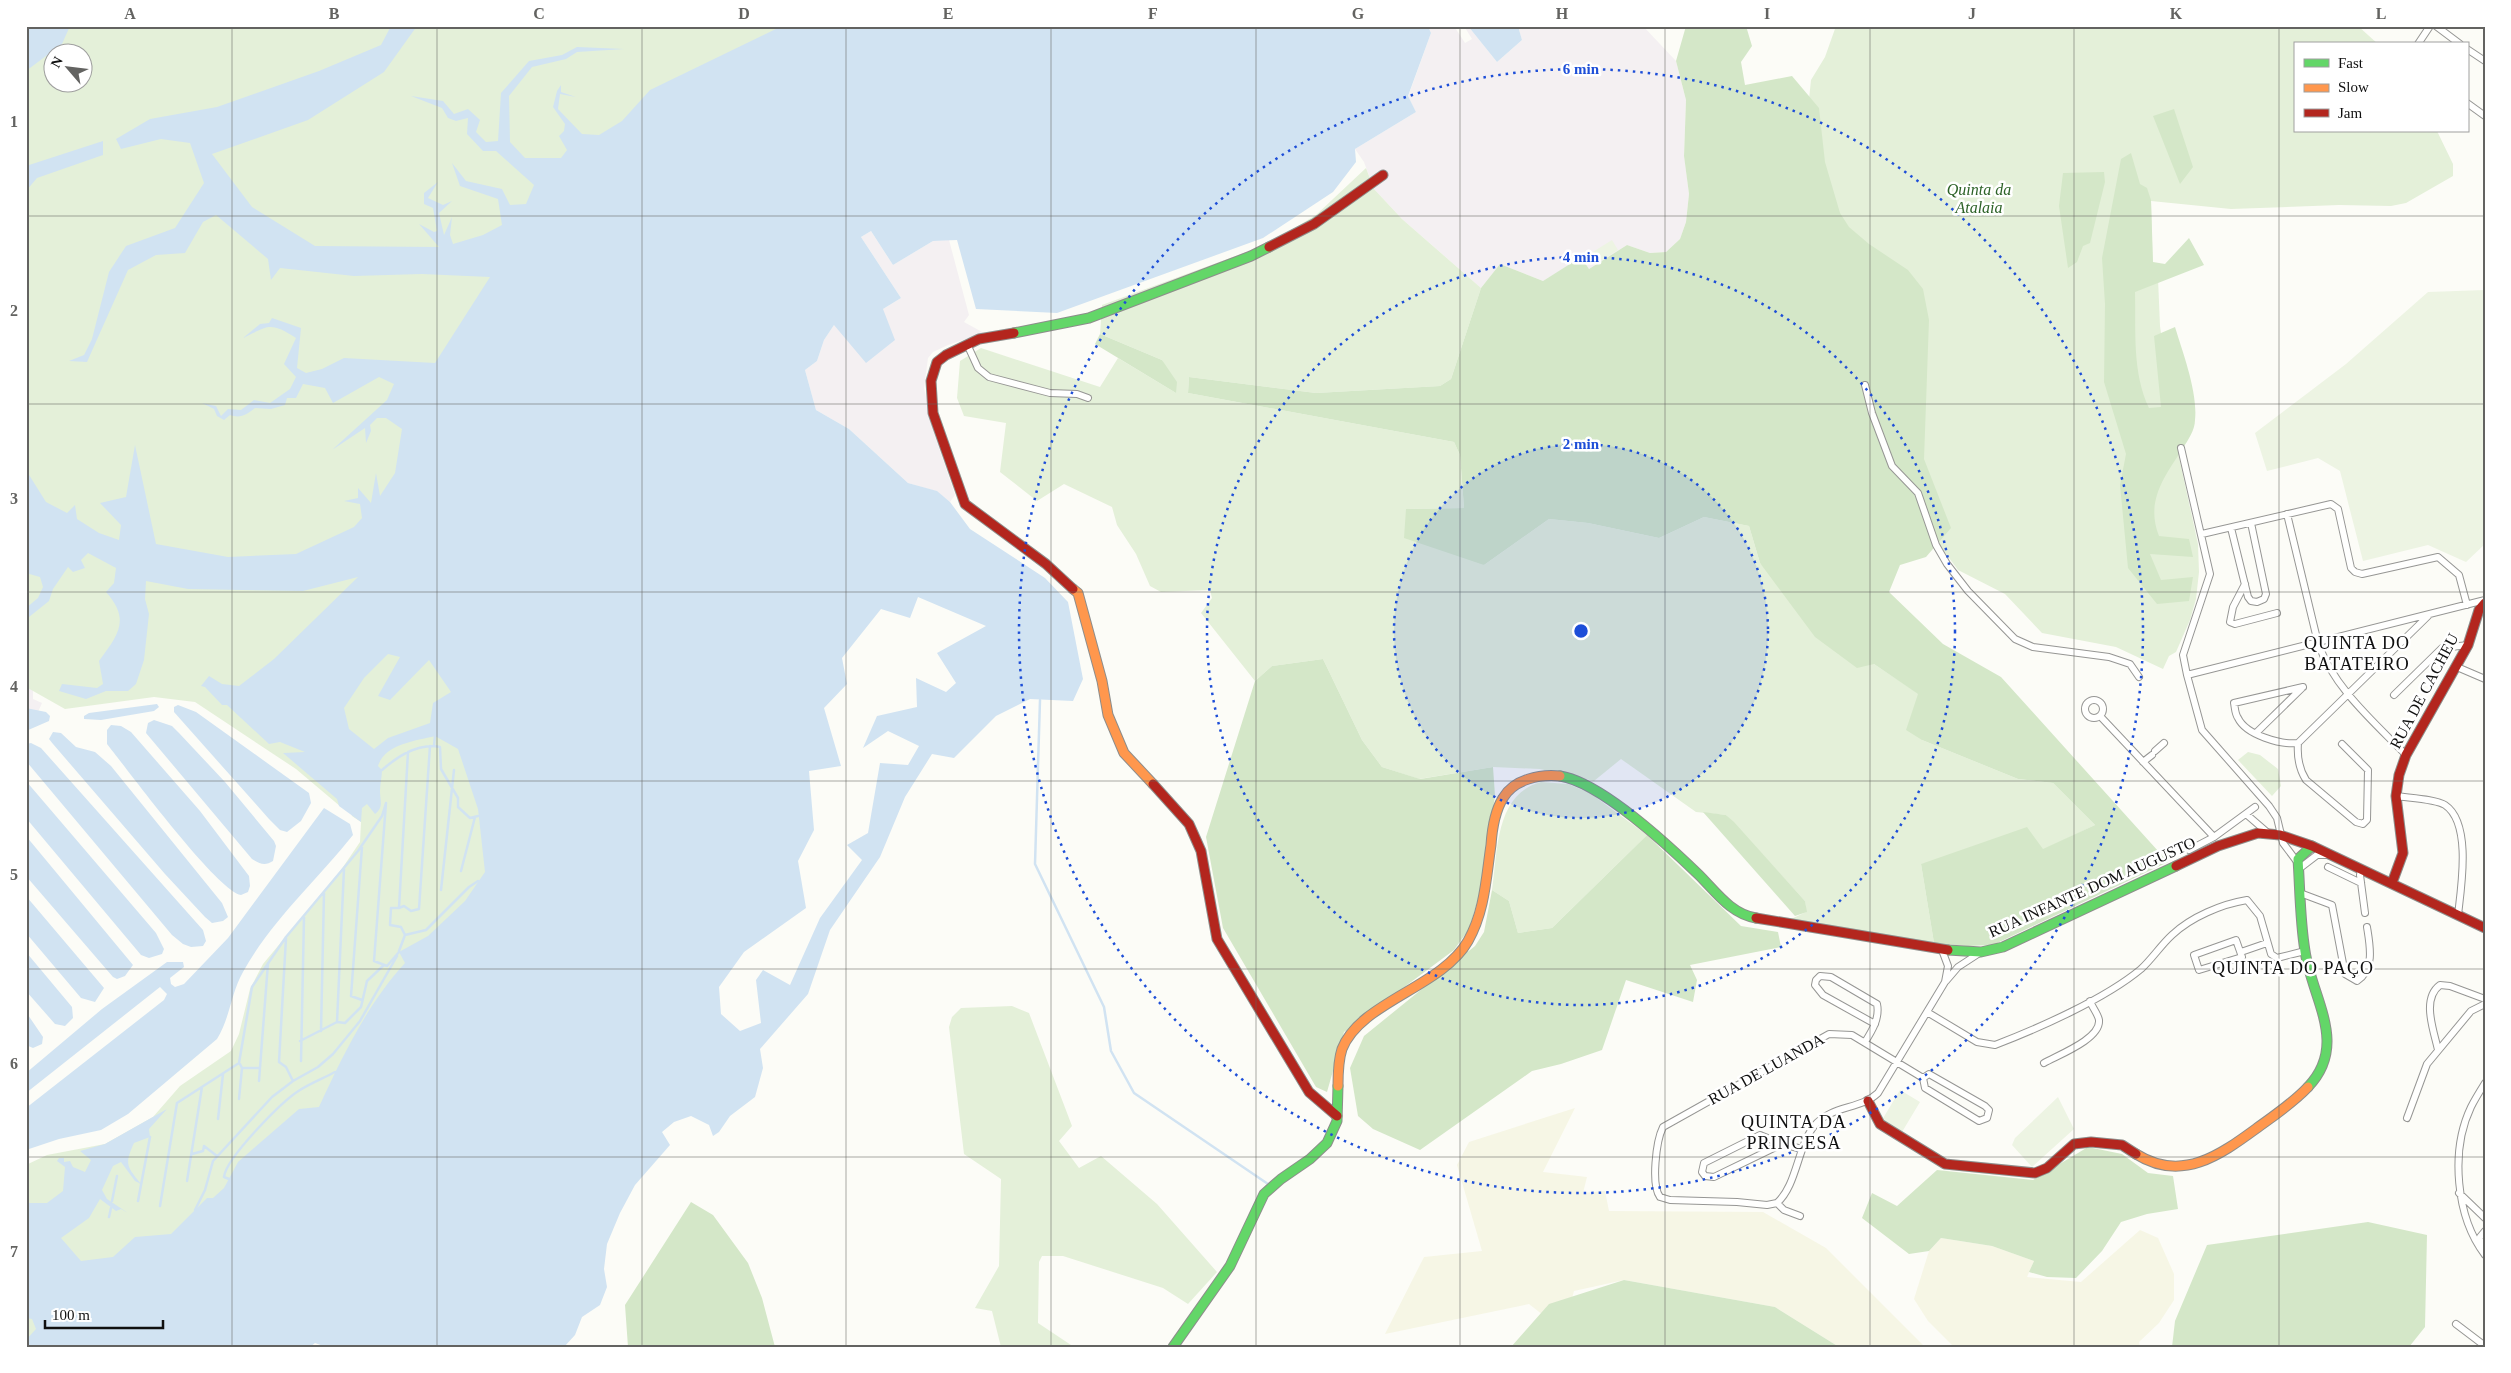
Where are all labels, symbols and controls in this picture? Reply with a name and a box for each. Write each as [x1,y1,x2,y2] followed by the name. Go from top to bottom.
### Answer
[124,5,136,22] text: A
[329,5,340,22] text: B
[533,5,545,22] text: C
[738,5,750,22] text: D
[943,5,953,22] text: E
[1148,5,1158,22] text: F
[1352,5,1365,22] text: G
[1556,5,1569,22] text: H
[1764,5,1770,22] text: I
[1968,5,1976,22] text: J
[2170,5,2183,22] text: K
[2376,5,2386,22] text: L
[42,42,92,92] north arrow
[2294,42,2468,132] legend
[48,54,66,70] text: N
[2338,55,2364,71] text: Fast
[1563,61,1600,77] text: 6 min
[2338,79,2369,95] text: Slow
[2338,105,2362,121] text: Jam
[10,113,18,130] text: 1
[1947,181,2011,216] park label: Quinta da Atalaia
[1563,249,1600,265] text: 4 min
[10,302,18,319] text: 2
[1563,436,1600,452] text: 2 min
[10,490,18,507] text: 3
[1572,622,1590,640] centre of rings
[2386,630,2462,752] street label: RUA DE CACHEU
[2304,633,2410,674] district label: QUINTA DO BATATEIRO
[10,678,18,695] text: 4
[1986,834,2198,940] street label: RUA INFANTE DOM AUGUSTO
[10,866,18,883] text: 5
[2212,958,2374,978] district label: QUINTA DO PAÇO
[1705,1030,1827,1108] street label: RUA DE LUANDA
[10,1055,18,1072] text: 6
[1741,1112,1847,1153] district label: QUINTA DA PRINCESA
[10,1243,18,1260] text: 7
[45,1298,162,1330] scale bar
[52,1307,90,1323] text: 100 m

